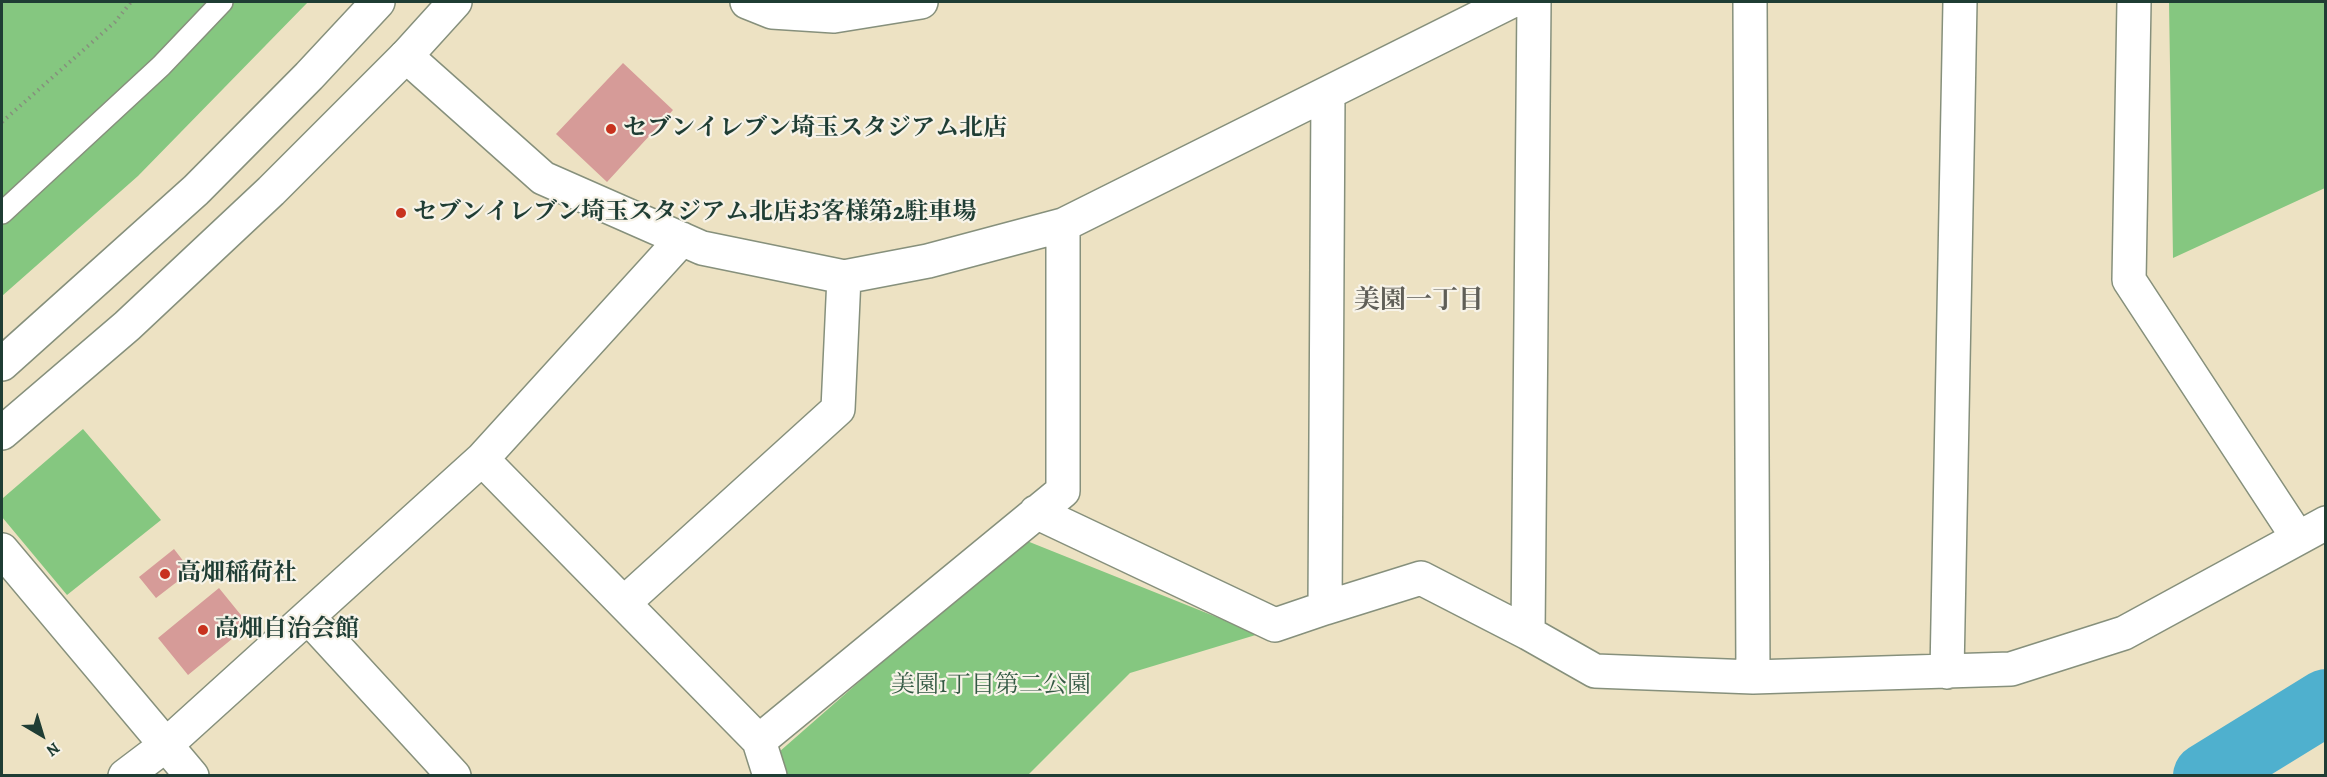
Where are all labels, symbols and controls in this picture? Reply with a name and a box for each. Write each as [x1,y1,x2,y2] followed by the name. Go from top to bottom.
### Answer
[623,115,1007,143] place label: セブンイレブン埼玉スタジアム北店
[604,122,618,136] marker: セブンイレブン埼玉スタジアム北店
[413,199,977,227] place label: セブンイレブン埼玉スタジアム北店お客様第2駐車場
[394,206,408,220] marker: セブンイレブン埼玉スタジアム北店お客様第2駐車場
[1354,286,1484,318] district label: 美園一丁目
[177,560,297,588] place label: 高畑稲荷社
[158,567,172,581] marker: 高畑稲荷社
[215,616,359,644] place label: 高畑自治会館
[196,623,210,637] marker: 高畑自治会館
[891,672,1091,700] park label: 美園1丁目第二公園
[12,705,72,765] north arrow
[42,737,64,761] text: N

